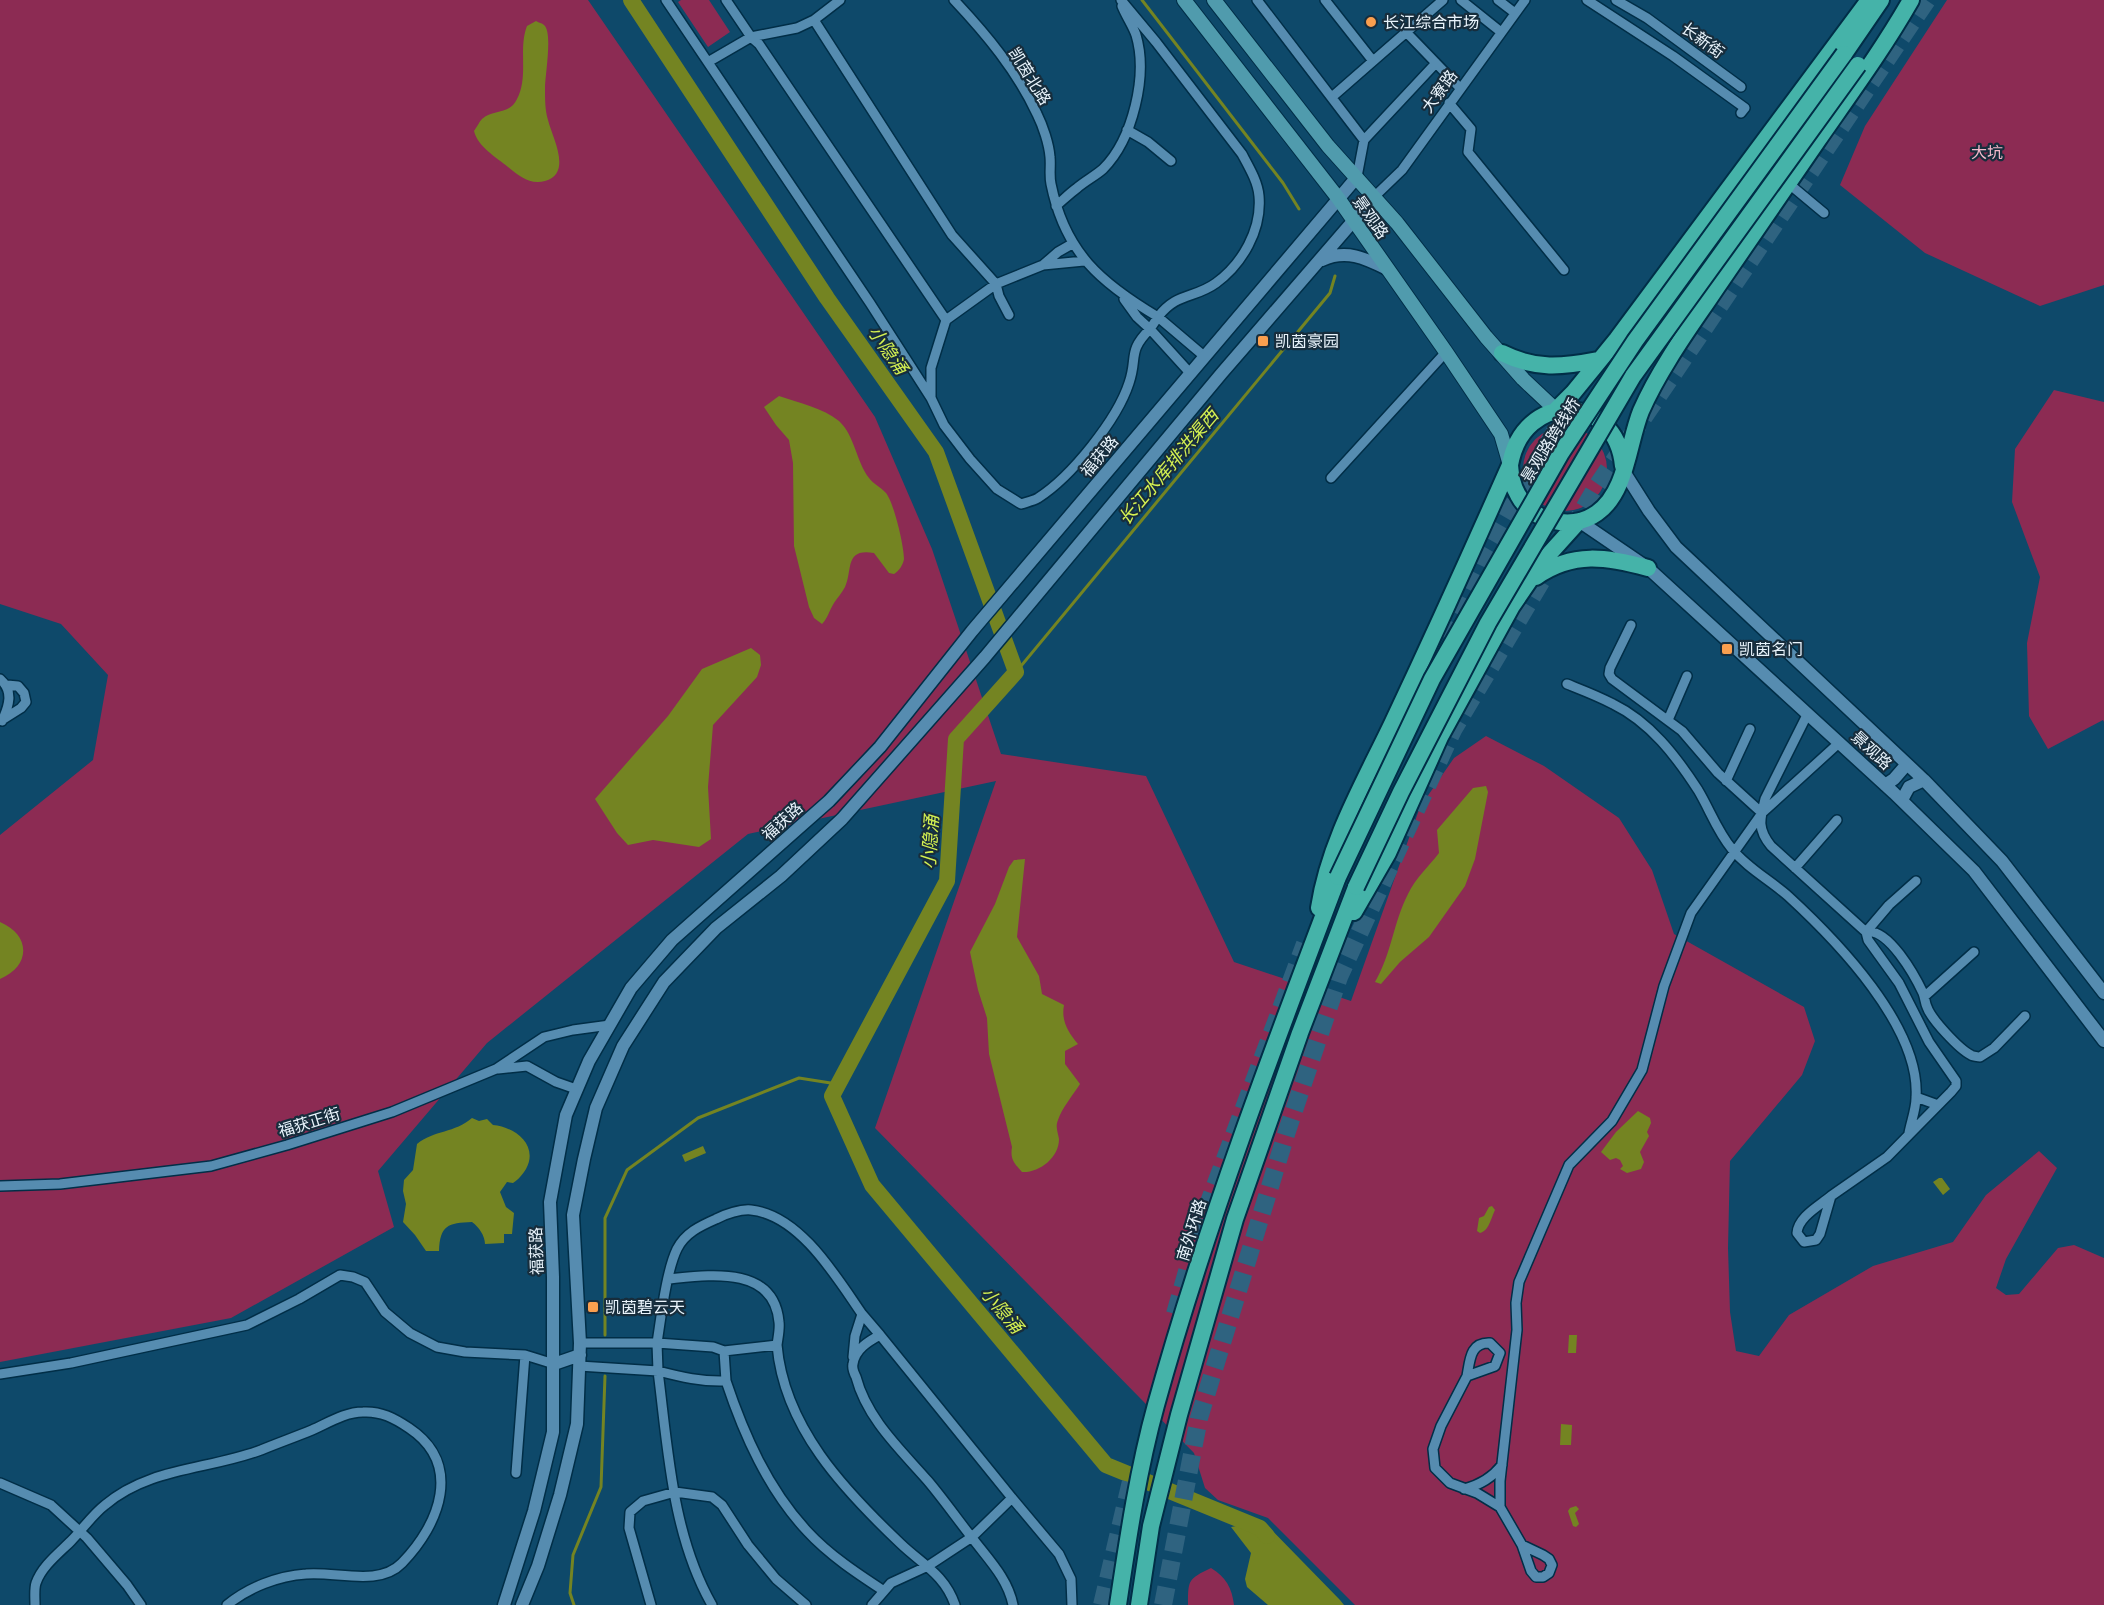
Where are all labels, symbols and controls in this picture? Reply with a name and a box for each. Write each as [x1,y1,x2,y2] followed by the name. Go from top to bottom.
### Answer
[1383,12,1479,32] place label: 长江综合市场
[1364,15,1378,29] marker: 长江综合市场
[1678,18,1728,62] street label: 长新街
[1005,44,1055,108] street label: 凯茵北路
[1417,66,1461,116] street label: 大寮路
[1971,142,2003,162] park label: 大坑
[1349,192,1393,242] street label: 景观路
[863,321,914,380] water label: 小隐涌
[1275,331,1339,351] place label: 凯茵豪园
[1256,334,1270,348] marker: 凯茵豪园
[1516,394,1584,486] street label: 景观路跨线桥
[1113,402,1225,530] water label: 长江水库排洪渠西
[1076,431,1122,481] street label: 福获路
[1739,639,1803,659] place label: 凯茵名门
[1720,642,1734,656] marker: 凯茵名门
[1848,726,1896,774] street label: 景观路
[757,798,807,844] street label: 福获路
[917,812,943,870] water label: 小隐涌
[275,1103,343,1141] street label: 福获正街
[1172,1196,1210,1264] street label: 南外环路
[525,1227,547,1275] street label: 福获路
[976,1282,1029,1340] water label: 小隐涌
[605,1297,685,1317] place label: 凯茵碧云天
[586,1300,600,1314] marker: 凯茵碧云天

